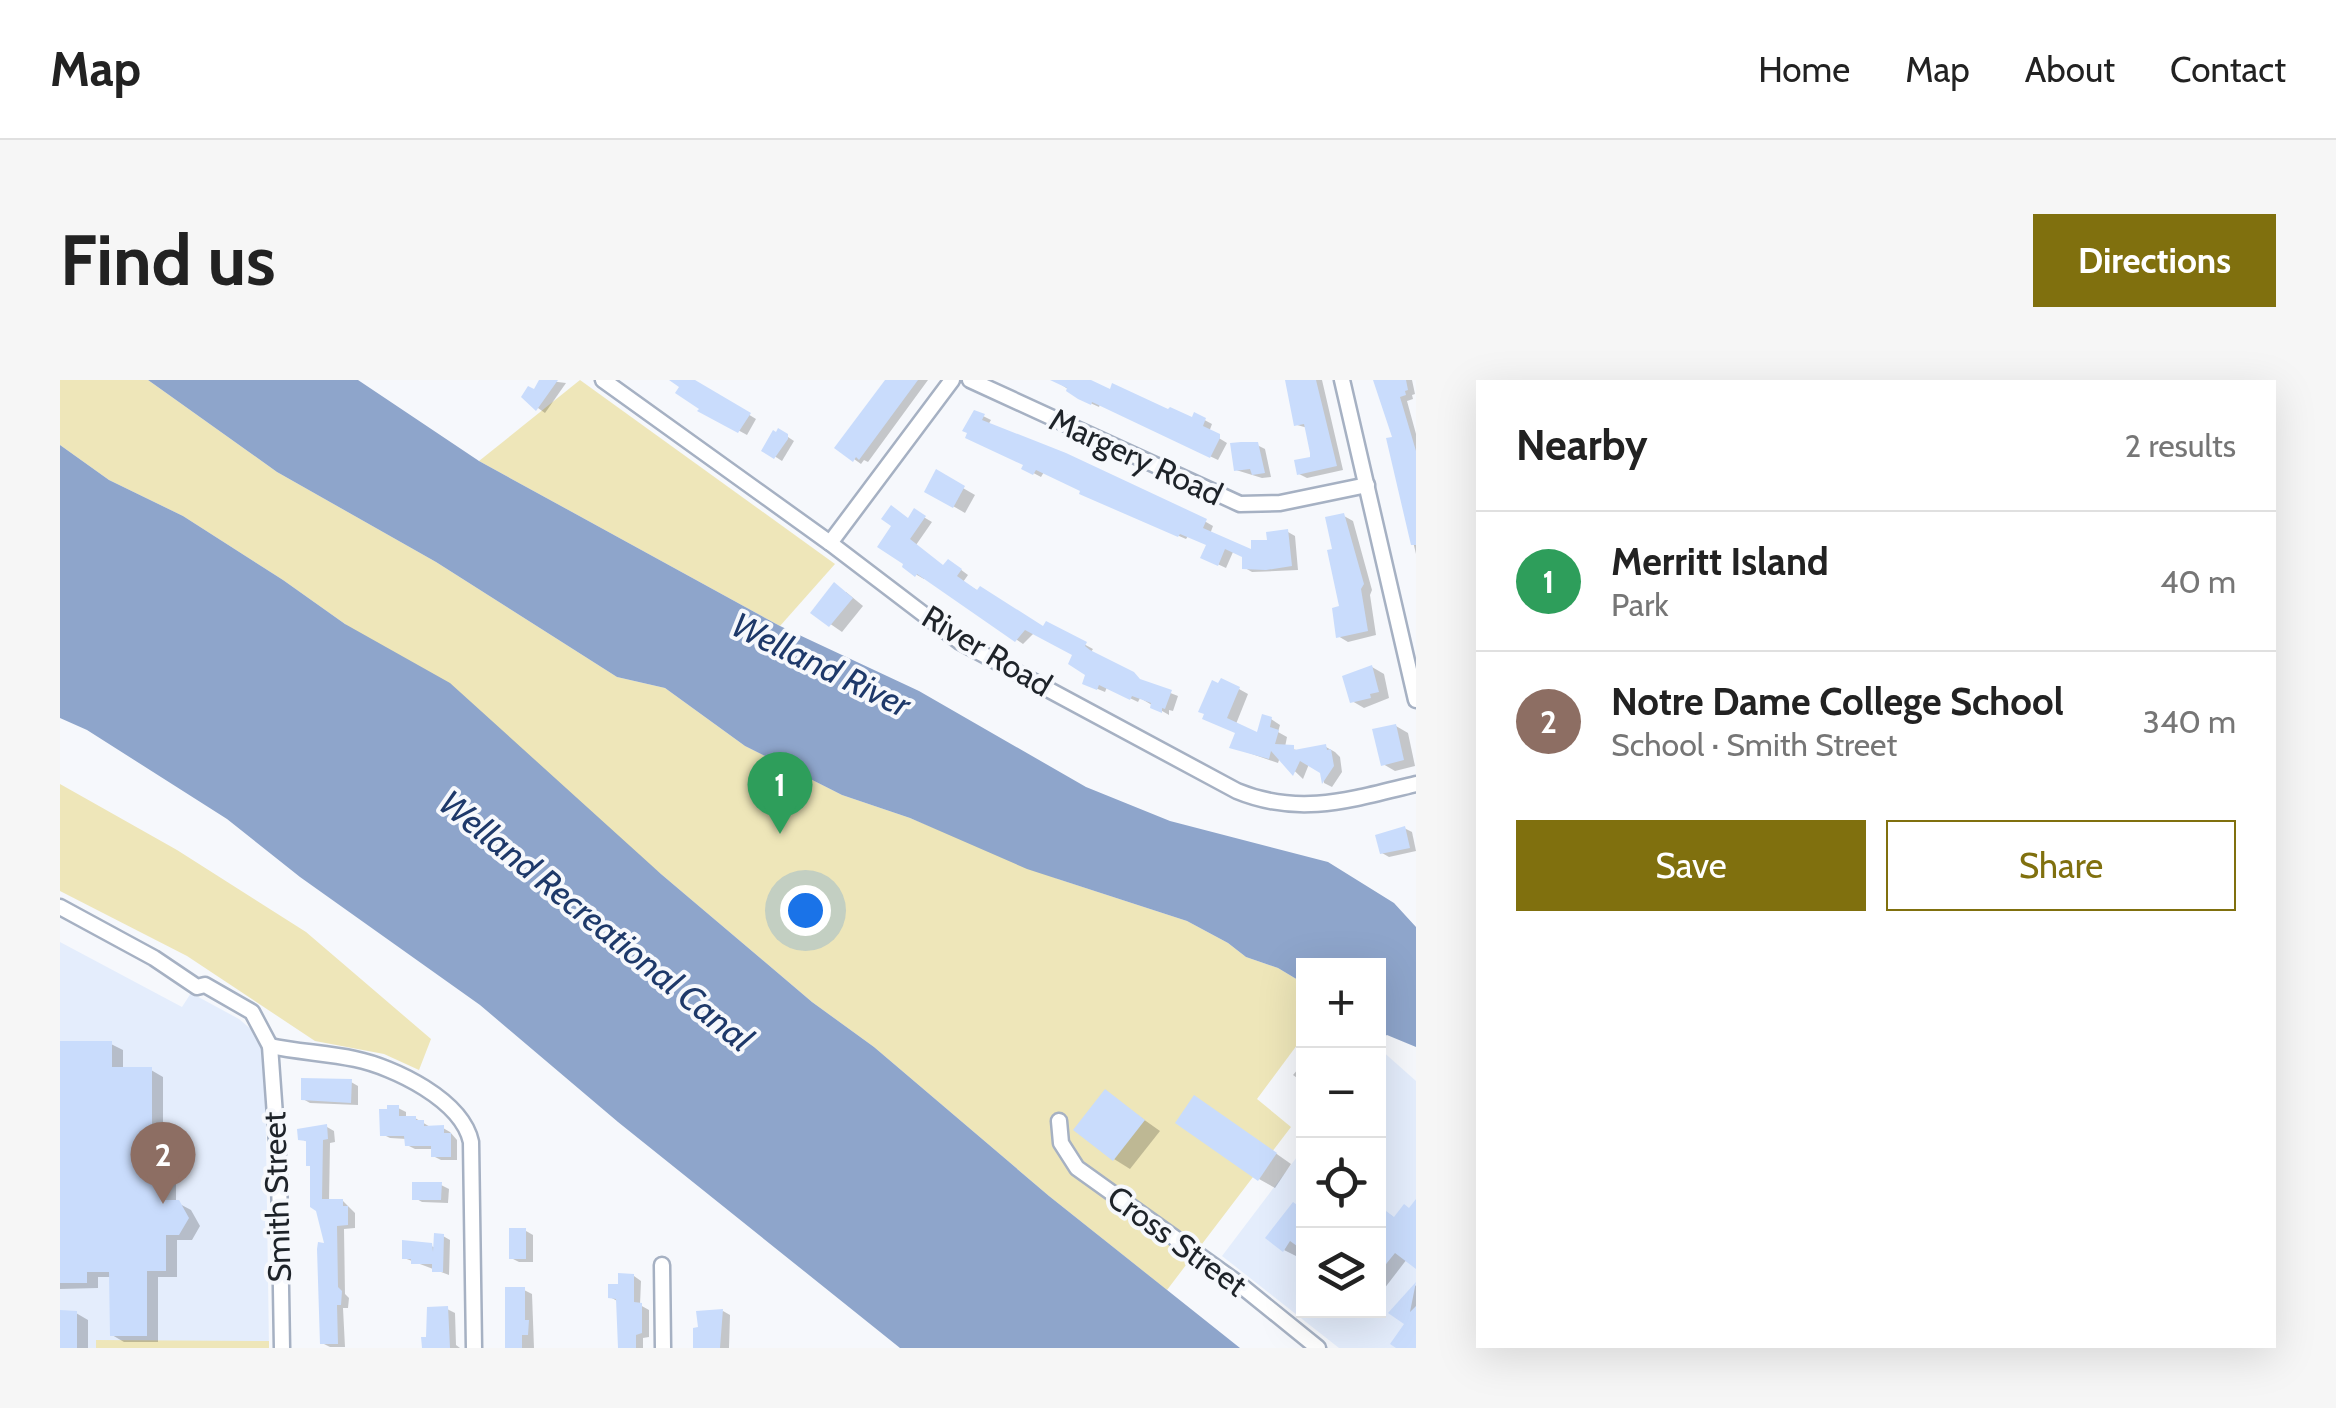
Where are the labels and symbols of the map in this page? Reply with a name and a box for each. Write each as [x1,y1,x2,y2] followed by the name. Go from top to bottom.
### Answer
[1044,400,1229,514] street label: Margery Road
[915,597,1059,704] street label: River Road
[725,603,919,727] water label: Welland River
[748,752,812,834] pin: 1
[431,781,763,1061] water label: Welland Recreational Canal
[780,885,831,936] your location
[254,1111,299,1283] street label: Smith Street
[130,1122,196,1204] pin: 2
[1100,1177,1255,1304] street label: Cross Street

